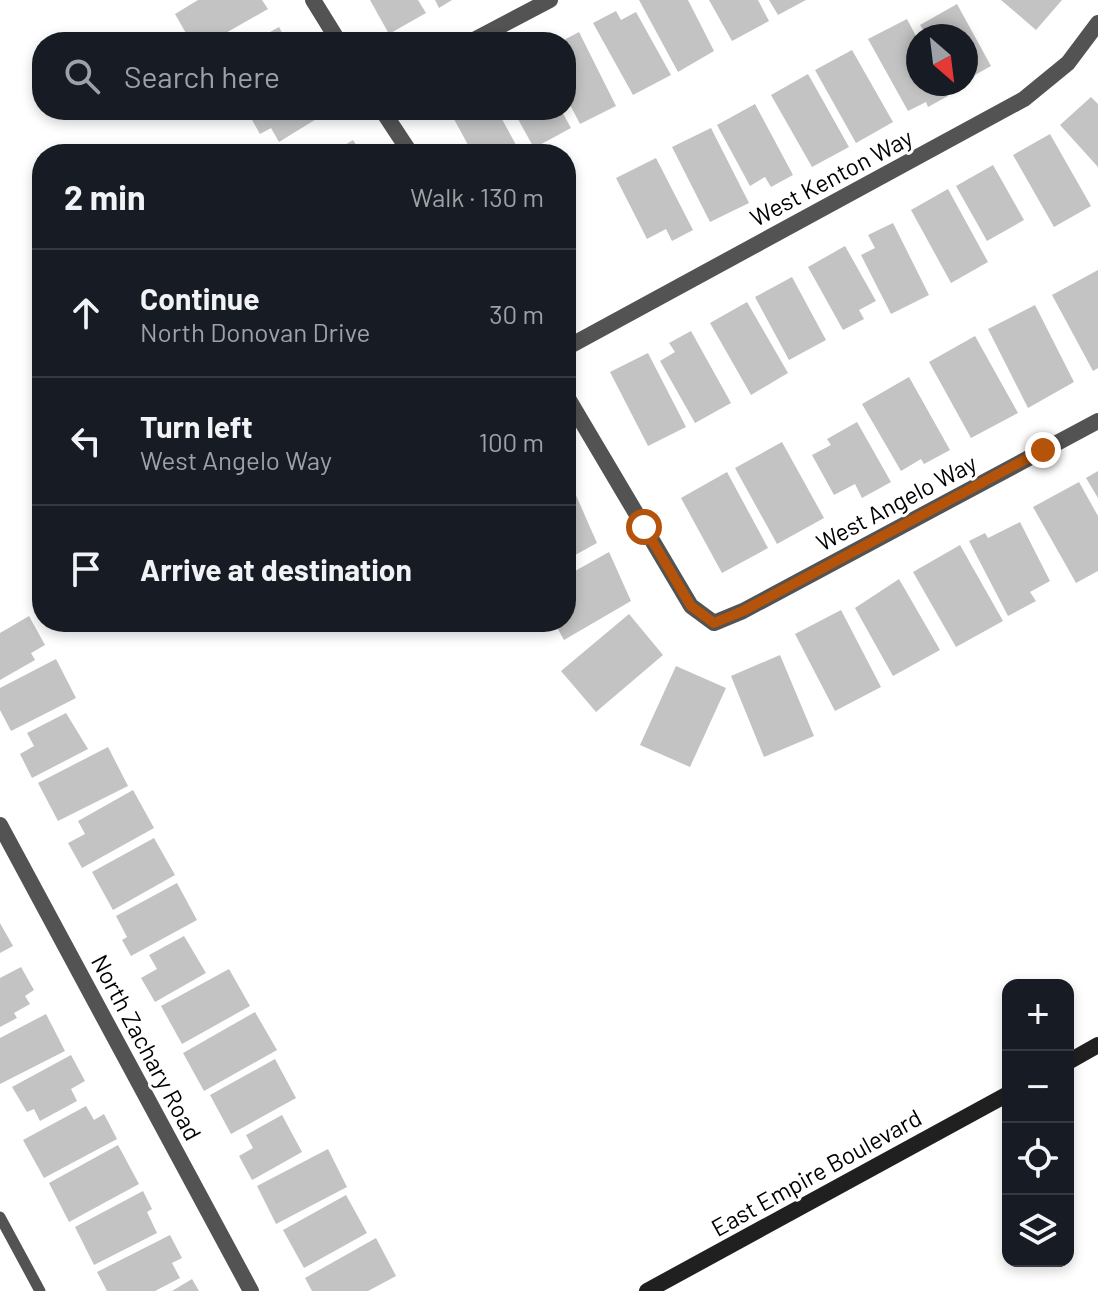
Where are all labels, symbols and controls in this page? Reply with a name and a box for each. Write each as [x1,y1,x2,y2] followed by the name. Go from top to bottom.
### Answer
[906,24,978,96] north arrow
[32,32,576,120] search box
[60,54,104,98] icon: search
[124,58,280,94] text: Search here
[745,122,917,232] street label: West Kenton Way
[64,176,146,217] text: 2 min
[410,181,544,212] text: Walk · 130 m
[140,280,260,316] text: Continue
[64,291,108,335] icon: ahead
[489,298,544,329] text: 30 m
[140,316,370,347] text: North Donovan Drive
[140,408,253,444] text: Turn left
[64,419,108,463] icon: left
[479,426,544,457] text: 100 m
[1025,432,1061,468] route end
[140,444,332,475] text: West Angelo Way
[811,448,981,556] street label: West Angelo Way
[626,509,662,545] route start
[64,547,108,591] icon: arrive
[140,551,412,587] text: Arrive at destination
[86,949,208,1145] street label: North Zachary Road
[1002,979,1074,1267] map controls
[1002,979,1074,1051] button: +
[1002,1051,1074,1123] button: −
[706,1102,926,1242] street label: East Empire Boulevard
[1002,1123,1074,1195] button: locate
[1002,1195,1074,1267] button: layers

